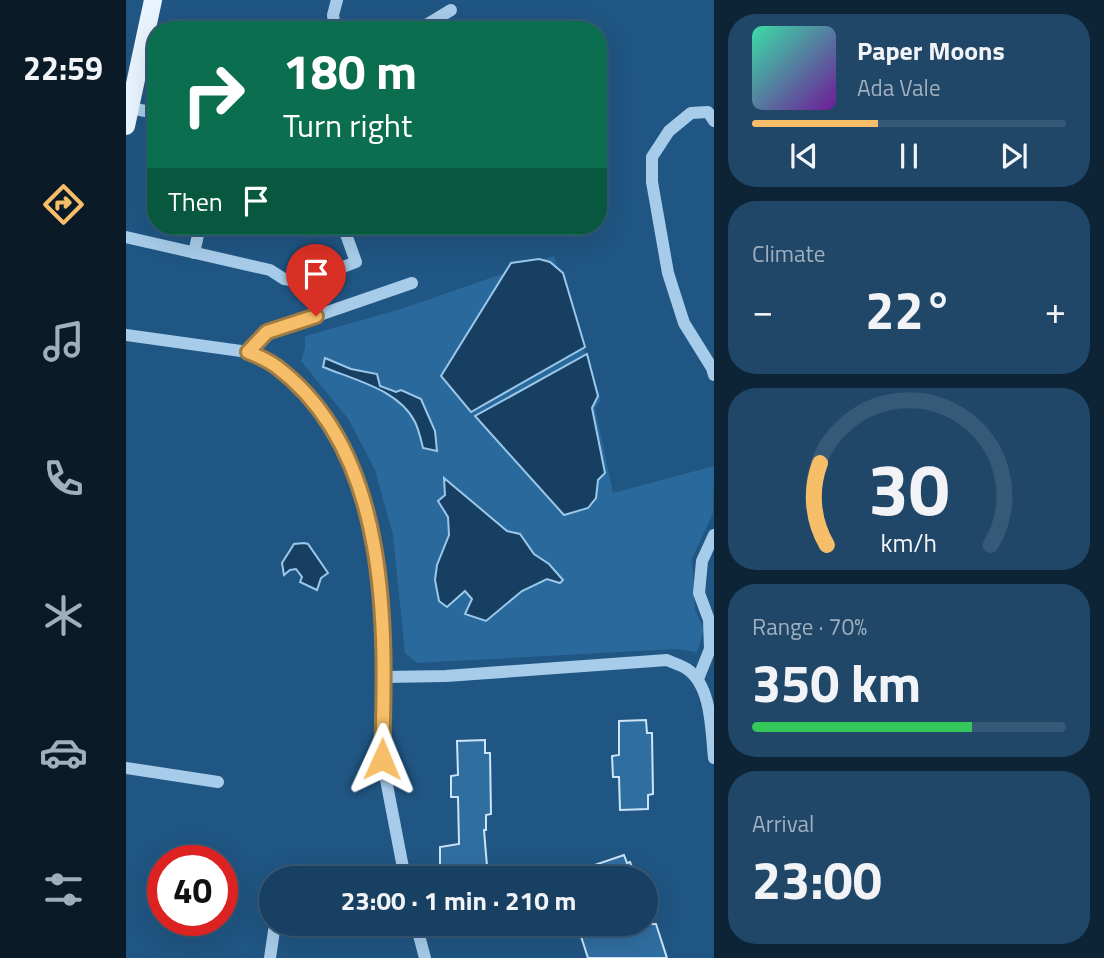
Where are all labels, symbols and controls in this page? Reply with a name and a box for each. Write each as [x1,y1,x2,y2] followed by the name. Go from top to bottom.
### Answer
[857,31,1005,70] text: Paper Moons
[283,33,417,108] text: 180 m
[23,44,103,92] text: 22:59
[168,49,259,140] icon: right
[857,70,941,105] text: Ada Vale
[283,101,412,149] text: Turn right
[785,137,823,175] icon: previous
[890,137,928,175] icon: pause
[995,137,1033,175] icon: next
[39,180,88,229] icon: directions
[168,182,223,221] text: Then
[237,182,275,220] icon: arrive
[752,236,825,271] text: Climate
[286,244,346,316] pin
[297,255,335,293] icon: arrive
[865,270,953,349] text: 22°
[752,281,773,339] text: −
[1045,281,1066,339] text: +
[39,317,88,366] icon: music
[868,433,950,543] text: 30
[39,454,88,503] icon: phone
[881,524,937,562] text: km/h
[39,591,88,640] icon: climate
[752,609,867,644] text: Range · 70%
[752,643,921,722] text: 350 km
[345,722,419,796] position arrow
[39,728,88,777] icon: car
[752,806,814,841] text: Arrival
[752,840,882,919] text: 23:00
[147,845,238,936] speed limit sign: 40
[39,865,88,914] icon: filters
[341,881,576,920] text: 23:00 · 1 min · 210 m

